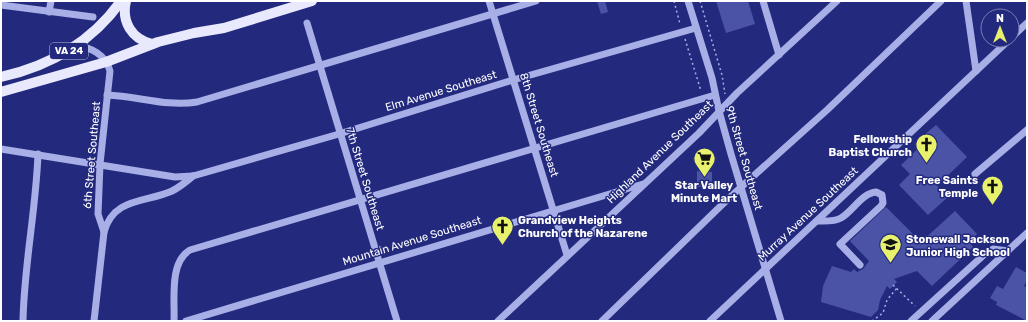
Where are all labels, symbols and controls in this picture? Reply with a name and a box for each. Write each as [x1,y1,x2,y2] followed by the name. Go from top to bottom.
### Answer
[980,8,1020,48] north arrow
[996,12,1004,25] text: N
[50,43,88,59] road number: VA 24
[384,68,499,114] street label: Elm Avenue Southeast
[517,71,561,179] street label: 8th Street Southeast
[604,97,716,206] street label: Highland Avenue Southeast
[81,100,103,209] street label: 6th Street Southeast
[723,104,765,212] street label: 9th Street Southeast
[343,126,387,233] street label: 7th Street Southeast
[914,132,940,165] church icon: Fellowship Baptist Church
[829,133,912,159] place label: Fellowship Baptist Church
[691,146,717,179] supermarket icon: Star Valley Minute Mart
[755,164,861,264] street label: Murray Avenue Southeast
[980,173,1006,206] church icon: Free Saints Temple
[916,174,978,200] place label: Free Saints Temple
[671,179,737,205] place label: Star Valley Minute Mart
[341,213,484,268] street label: Mountain Avenue Southeast
[490,213,516,246] church icon: Grandview Heights Church of the Nazarene
[518,214,648,240] place label: Grandview Heights Church of the Nazarene
[877,232,903,265] school or university icon: Stonewall Jackson Junior High School
[906,233,1010,259] place label: Stonewall Jackson Junior High School

